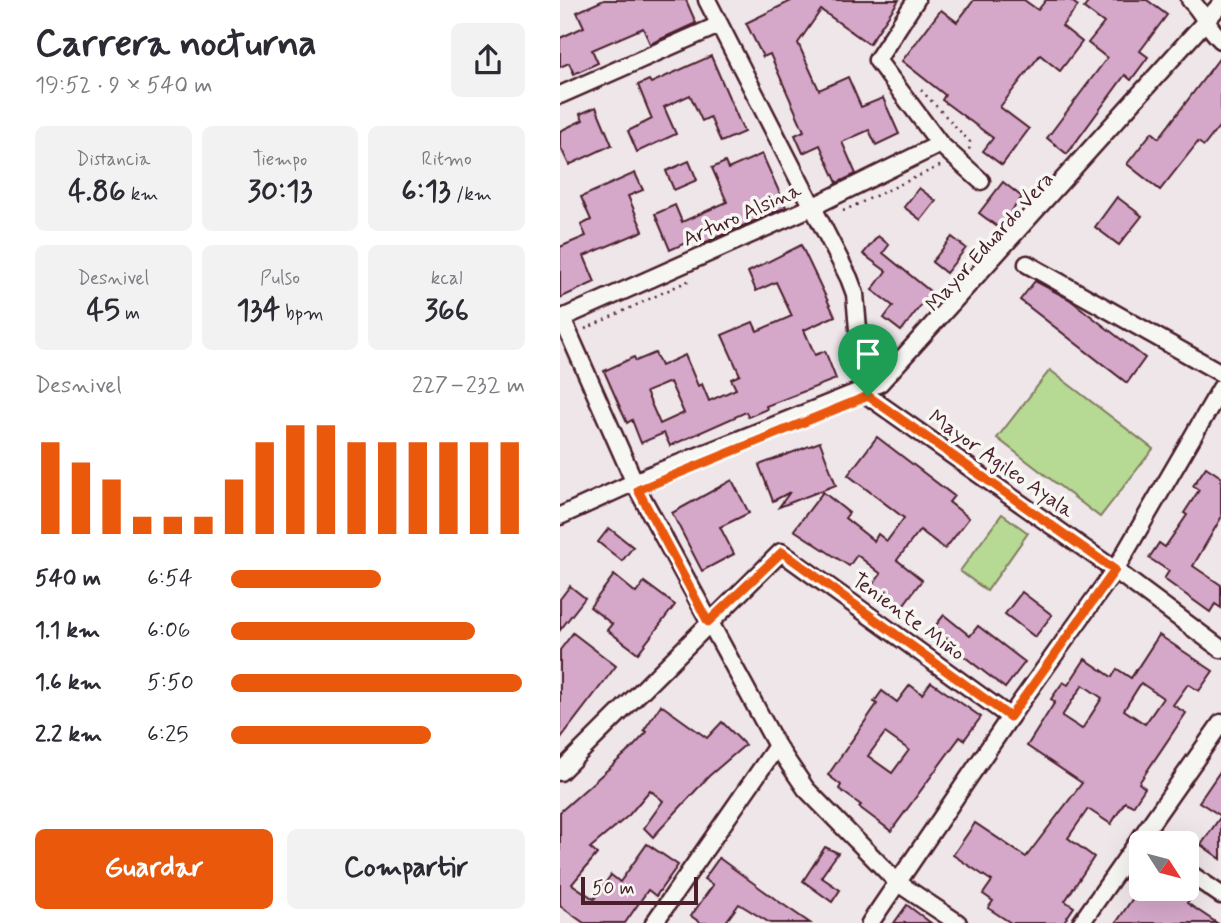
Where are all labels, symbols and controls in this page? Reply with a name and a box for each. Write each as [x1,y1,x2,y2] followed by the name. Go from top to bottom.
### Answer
[35,20,317,69] text: Carrera nocturna
[451,23,525,97] button: share
[35,71,213,101] text: 19:52 · 9 × 540 m
[76,147,150,172] text: Distancia
[253,147,307,172] text: Tiempo
[422,147,472,172] text: Ritmo
[920,166,1060,318] street label: Mayor Eduardo Vera
[68,172,126,211] text: 4.86
[248,172,312,211] text: 30:13
[401,172,451,211] text: 6:13
[678,176,806,254] street label: Arturo Alsina
[126,182,158,207] text: km
[451,182,492,207] text: /km
[77,266,149,291] text: Desnivel
[260,266,300,291] text: Pulso
[431,266,463,291] text: kcal
[86,291,120,330] text: 45
[236,291,280,330] text: 134
[425,291,469,330] text: 366
[120,301,140,326] text: m
[280,301,324,326] text: bpm
[838,324,898,396] pin
[849,335,887,373] icon: arrive
[35,371,122,401] text: Desnivel
[412,371,525,401] text: 227–232 m
[923,403,1080,525] street label: Mayor Agileo Ayala
[35,564,101,594] text: 540 m
[147,564,193,594] text: 6:54
[846,566,970,668] street label: Teniente Miño
[35,616,100,646] text: 1.1 km
[147,616,191,646] text: 6:06
[35,668,102,698] text: 1.6 km
[147,668,194,698] text: 5:50
[35,720,102,750] text: 2.2 km
[147,720,188,750] text: 6:25
[35,829,273,909] button: Guardar
[287,829,525,909] button: Compartir
[1129,831,1199,901] north arrow
[1129,831,1199,901] map controls
[581,874,698,906] scale bar
[592,876,635,901] text: 50 m

